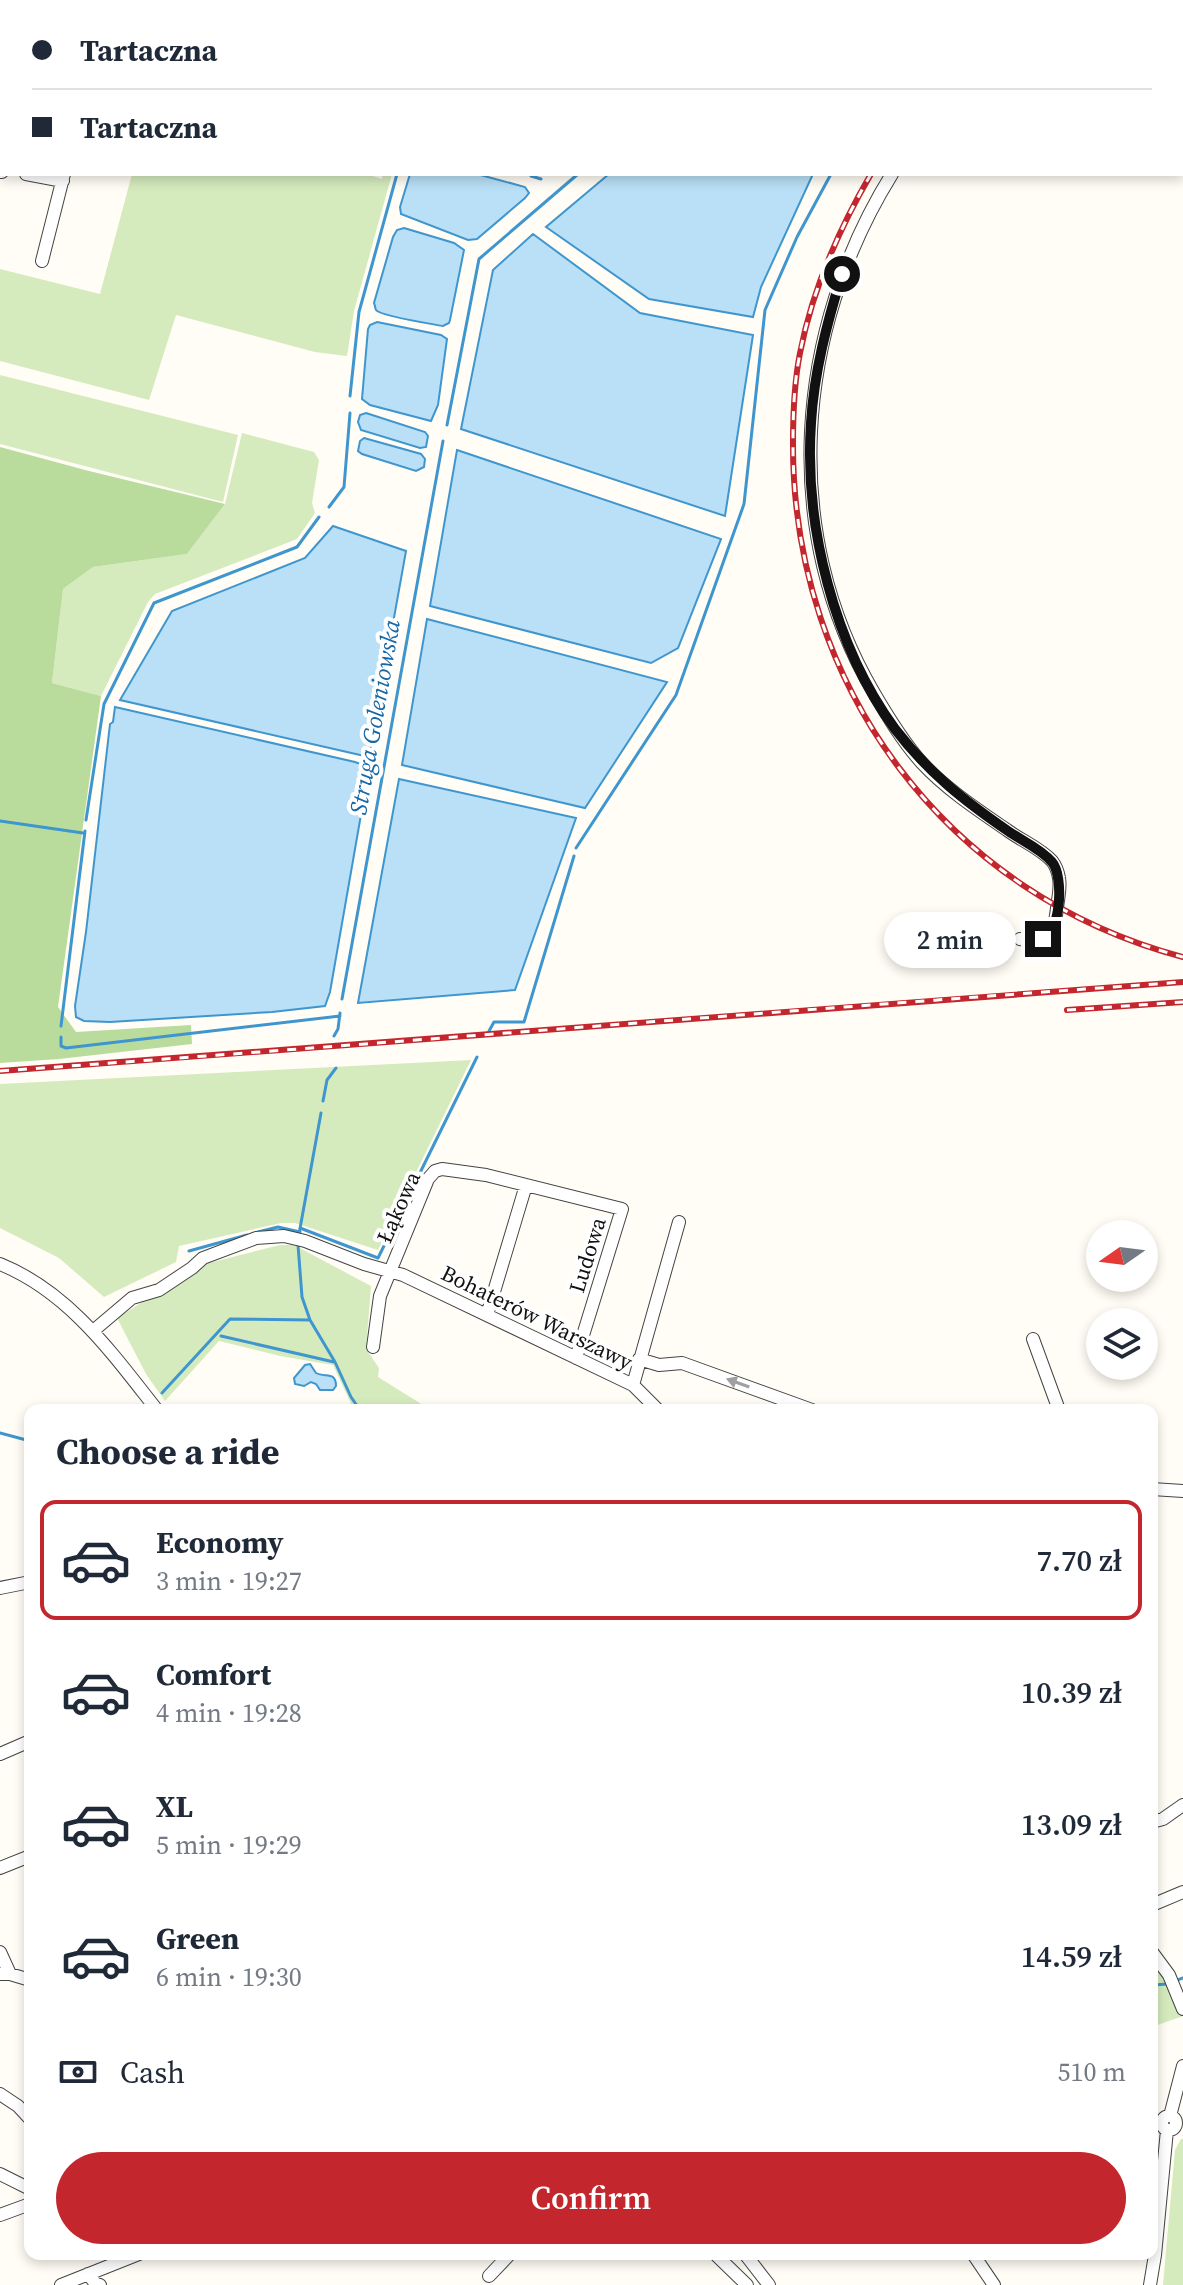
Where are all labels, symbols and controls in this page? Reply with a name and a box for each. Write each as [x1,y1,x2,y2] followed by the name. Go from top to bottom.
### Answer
[80,30,217,71] text: Tartaczna
[80,107,217,148] text: Tartaczna
[824,256,860,292] route start
[341,616,408,817] water label: Struga Goleniowska
[883,911,1015,967] callout: 2 min
[1025,921,1061,957] route end
[917,922,983,958] text: 2 min
[369,1166,427,1248] street label: Łąkowa
[561,1213,613,1296] street label: Ludowa
[1086,1220,1158,1292] north arrow
[1086,1220,1158,1380] map controls
[436,1258,638,1377] street label: Bohaterów Warszawy
[1086,1308,1158,1380] button: layers
[726,1376,750,1389] one-way arrow
[56,1427,279,1476] text: Choose a ride
[156,1522,284,1563] text: Economy
[60,1524,132,1596] icon: car
[1036,1540,1122,1581] text: 7.70 zł
[156,1563,302,1599] text: 3 min · 19:27
[156,1654,271,1695] text: Comfort
[60,1656,132,1728] icon: car
[1021,1672,1122,1713] text: 10.39 zł
[156,1695,302,1731] text: 4 min · 19:28
[156,1786,193,1827] text: XL
[60,1788,132,1860] icon: car
[1021,1804,1122,1845] text: 13.09 zł
[156,1827,302,1863] text: 5 min · 19:29
[156,1918,239,1959] text: Green
[60,1920,132,1992] icon: car
[1021,1936,1122,1977] text: 14.59 zł
[156,1959,302,1995] text: 6 min · 19:30
[56,2050,100,2094] icon: cash
[120,2052,185,2093] text: Cash
[1058,2054,1126,2090] text: 510 m
[56,2152,1126,2244] button: Confirm

